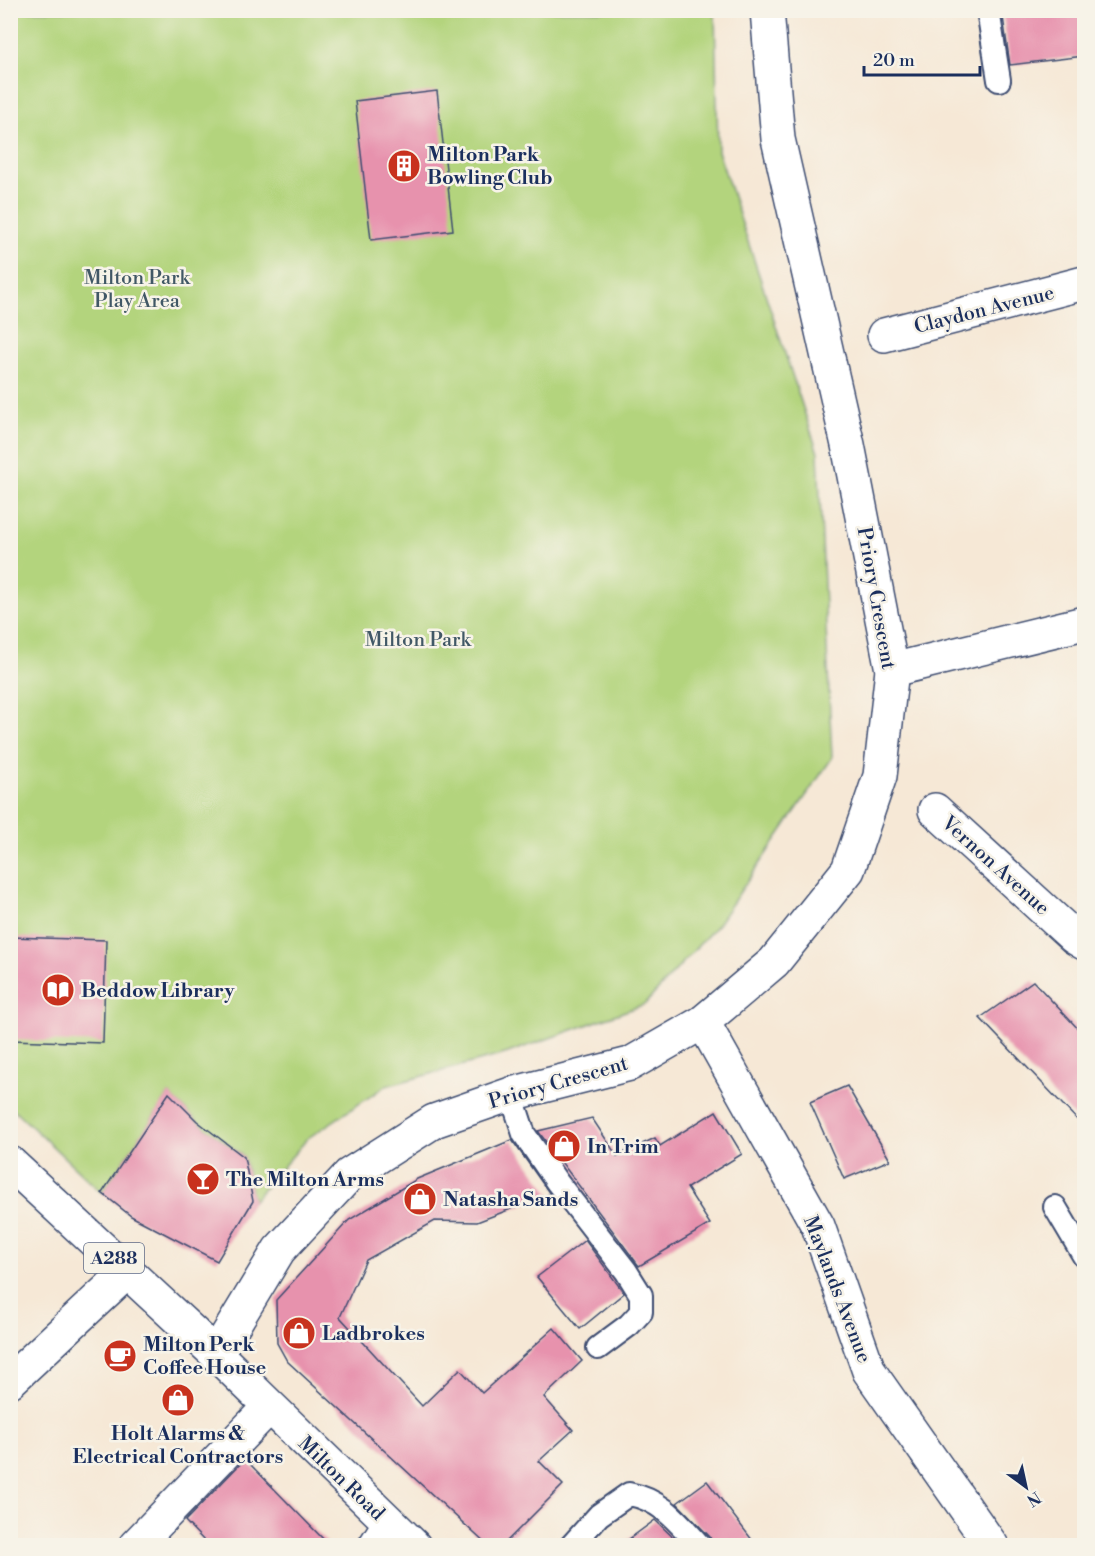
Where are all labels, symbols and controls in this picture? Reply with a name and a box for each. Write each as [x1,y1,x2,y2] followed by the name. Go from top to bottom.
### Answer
[864,39,980,77] scale bar
[873,49,915,72] text: 20 m
[427,143,553,191] place label: Milton Park Bowling Club
[386,148,422,184] building icon: Milton Park Bowling Club
[84,266,192,314] park label: Milton Park Play Area
[912,281,1057,340] street label: Claydon Avenue
[851,525,900,671] street label: Priory Crescent
[365,628,473,653] park label: Milton Park
[935,810,1054,921] street label: Vernon Avenue
[40,972,76,1008] library icon: Beddow Library
[81,979,236,1004] place label: Beddow Library
[486,1052,631,1115] street label: Priory Crescent
[546,1128,582,1164] shop icon: In Trim
[587,1135,659,1160] place label: In Trim
[185,1161,221,1197] bar icon: The Milton Arms
[226,1168,384,1193] place label: The Milton Arms
[402,1181,438,1217] shop icon: Natasha Sands
[443,1188,578,1213] place label: Natasha Sands
[797,1212,876,1367] street label: Maylands Avenue
[84,1243,144,1273] road number: A288
[281,1315,317,1351] shop icon: Ladbrokes
[322,1322,425,1347] place label: Ladbrokes
[143,1333,266,1381] place label: Milton Perk Coffee House
[102,1338,138,1374] cafe icon: Milton Perk Coffee House
[160,1382,196,1418] shop icon: Holt Alarms & Electrical Contractors
[73,1422,283,1470] place label: Holt Alarms & Electrical Contractors
[292,1432,390,1527] street label: Milton Road
[996,1457,1056,1517] north arrow
[1023,1487,1044,1511] text: N

